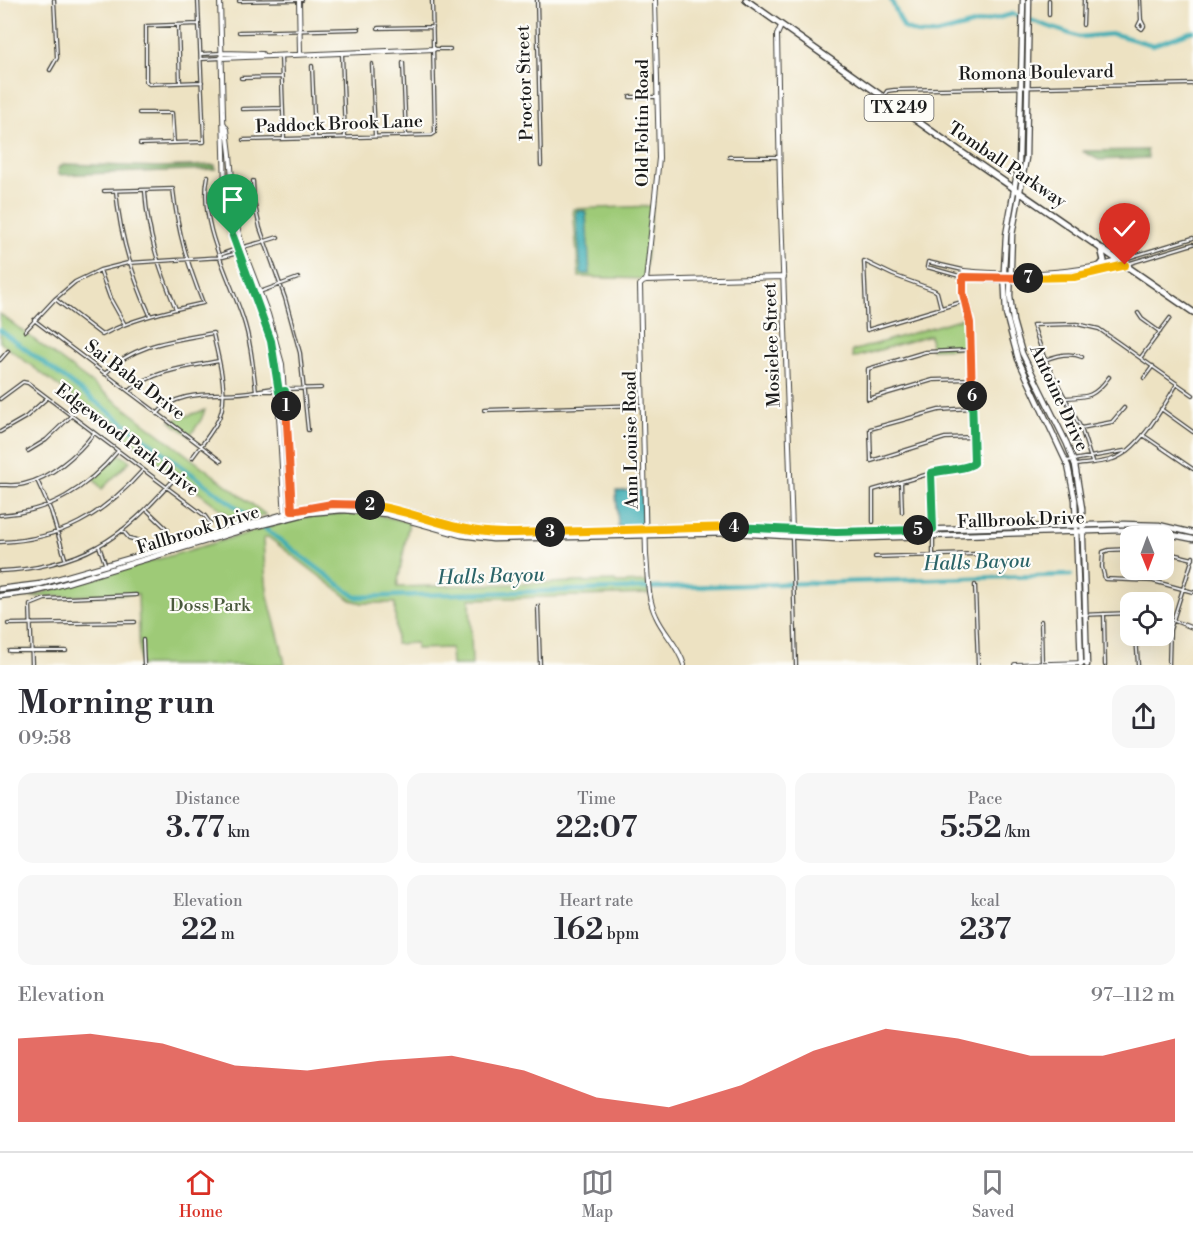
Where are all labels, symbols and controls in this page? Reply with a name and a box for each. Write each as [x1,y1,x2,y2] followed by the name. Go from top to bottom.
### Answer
[511,24,539,141] street label: Proctor Street
[631,58,654,187] street label: Old Foltin Road
[958,60,1114,86] street label: Romona Boulevard
[864,95,934,121] road number: TX 249
[255,110,423,138] street label: Paddock Brook Lane
[943,117,1071,213] street label: Tomball Parkway
[207,174,258,236] pin
[216,183,249,216] icon: arrive
[1099,203,1150,265] pin
[1108,212,1141,245] icon: check
[1013,263,1043,293] pin: 7
[1023,268,1033,288] text: 7
[758,281,786,408] street label: Mosielee Street
[80,335,190,425] street label: Sai Baba Drive
[1024,340,1094,455] street label: Antoine Drive
[618,370,644,510] street label: Ann Louise Road
[51,378,203,502] street label: Edgewood Park Drive
[957,381,987,411] pin: 6
[967,386,977,406] text: 6
[271,391,301,421] pin: 1
[282,396,290,416] text: 1
[355,490,385,520] pin: 2
[365,495,375,515] text: 2
[134,500,262,560] street label: Fallbrook Drive
[957,506,1085,534] street label: Fallbrook Drive
[719,512,749,542] pin: 4
[903,515,933,545] pin: 5
[535,517,565,547] pin: 3
[729,517,739,537] text: 4
[913,520,923,540] text: 5
[545,522,555,542] text: 3
[1120,526,1174,580] north arrow
[1120,526,1174,646] map controls
[922,549,1032,577] water label: Halls Bayou
[436,563,546,591] water label: Halls Bayou
[1120,592,1174,646] button: locate
[169,594,252,617] park label: Doss Park
[18,683,215,724] text: Morning run
[1112,685,1175,748] button: share
[18,726,71,751] text: 09:58
[176,789,240,809] text: Distance
[577,789,616,809] text: Time
[968,789,1002,809] text: Pace
[166,809,224,847] text: 3.77
[556,809,637,847] text: 22:07
[940,809,1002,847] text: 5:52
[224,822,250,842] text: km
[1002,822,1030,842] text: /km
[173,891,242,911] text: Elevation
[560,891,633,911] text: Heart rate
[971,891,1000,911] text: kcal
[181,911,217,949] text: 22
[554,911,604,949] text: 162
[959,911,1011,949] text: 237
[217,924,235,944] text: m
[604,924,639,944] text: bpm
[18,983,105,1008] text: Elevation
[1091,983,1175,1008] text: 97–112 m
[179,1166,223,1222] tab: Home
[581,1166,614,1222] tab: Map
[972,1166,1014,1222] tab: Saved

